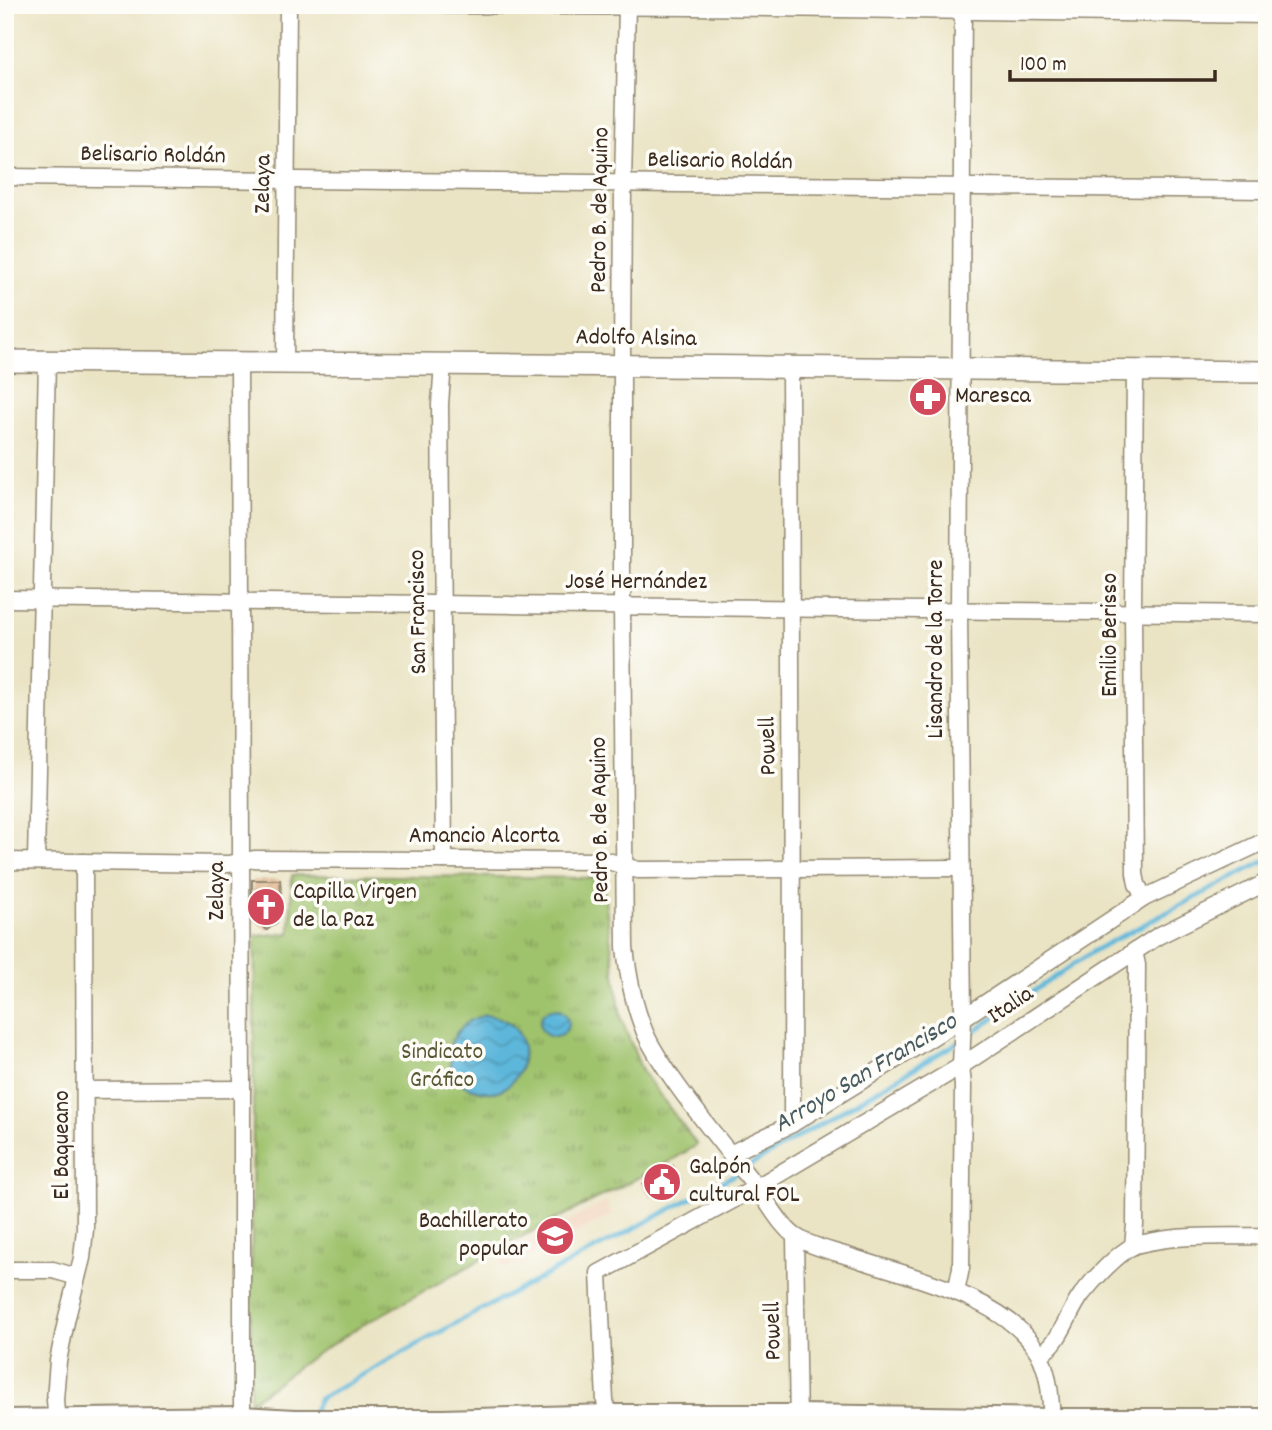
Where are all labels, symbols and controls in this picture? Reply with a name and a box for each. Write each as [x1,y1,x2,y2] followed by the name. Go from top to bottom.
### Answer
[1010,38,1214,82] scale bar
[1020,51,1067,81] text: 100 m
[583,127,619,293] street label: Pedro B. de Aquino
[80,138,226,174] street label: Belisario Roldán
[647,144,793,180] street label: Belisario Roldán
[246,153,282,214] street label: Zelaya
[575,321,698,357] street label: Adolfo Alsina
[907,376,949,418] pharmacy icon: Maresca
[955,380,1032,414] place label: Maresca
[401,549,437,675] street label: San Francisco
[920,559,954,739] street label: Lisandro de la Torre
[565,566,707,600] street label: José Hernández
[1094,573,1128,697] street label: Emilio Berisso
[751,716,787,776] street label: Powell
[583,737,619,903] street label: Pedro B. de Aquino
[409,820,560,854] street label: Amancio Alcorta
[201,861,235,921] street label: Zelaya
[293,876,417,938] place label: Capilla Virgen de la Paz
[245,886,287,928] church icon: Capilla Virgen de la Paz
[981,978,1041,1034] street label: Italia
[767,1004,966,1144] water label: Arroyo San Francisco
[401,1036,483,1098] park label: Sindicato Gráfico
[46,1090,80,1200] street label: El Baqueano
[689,1151,800,1213] place label: Galpón cultural FOL
[641,1161,683,1203] public building icon: Galpón cultural FOL
[419,1205,528,1267] place label: Bachillerato popular
[534,1215,576,1257] school or university icon: Bachillerato popular
[756,1301,792,1361] street label: Powell

